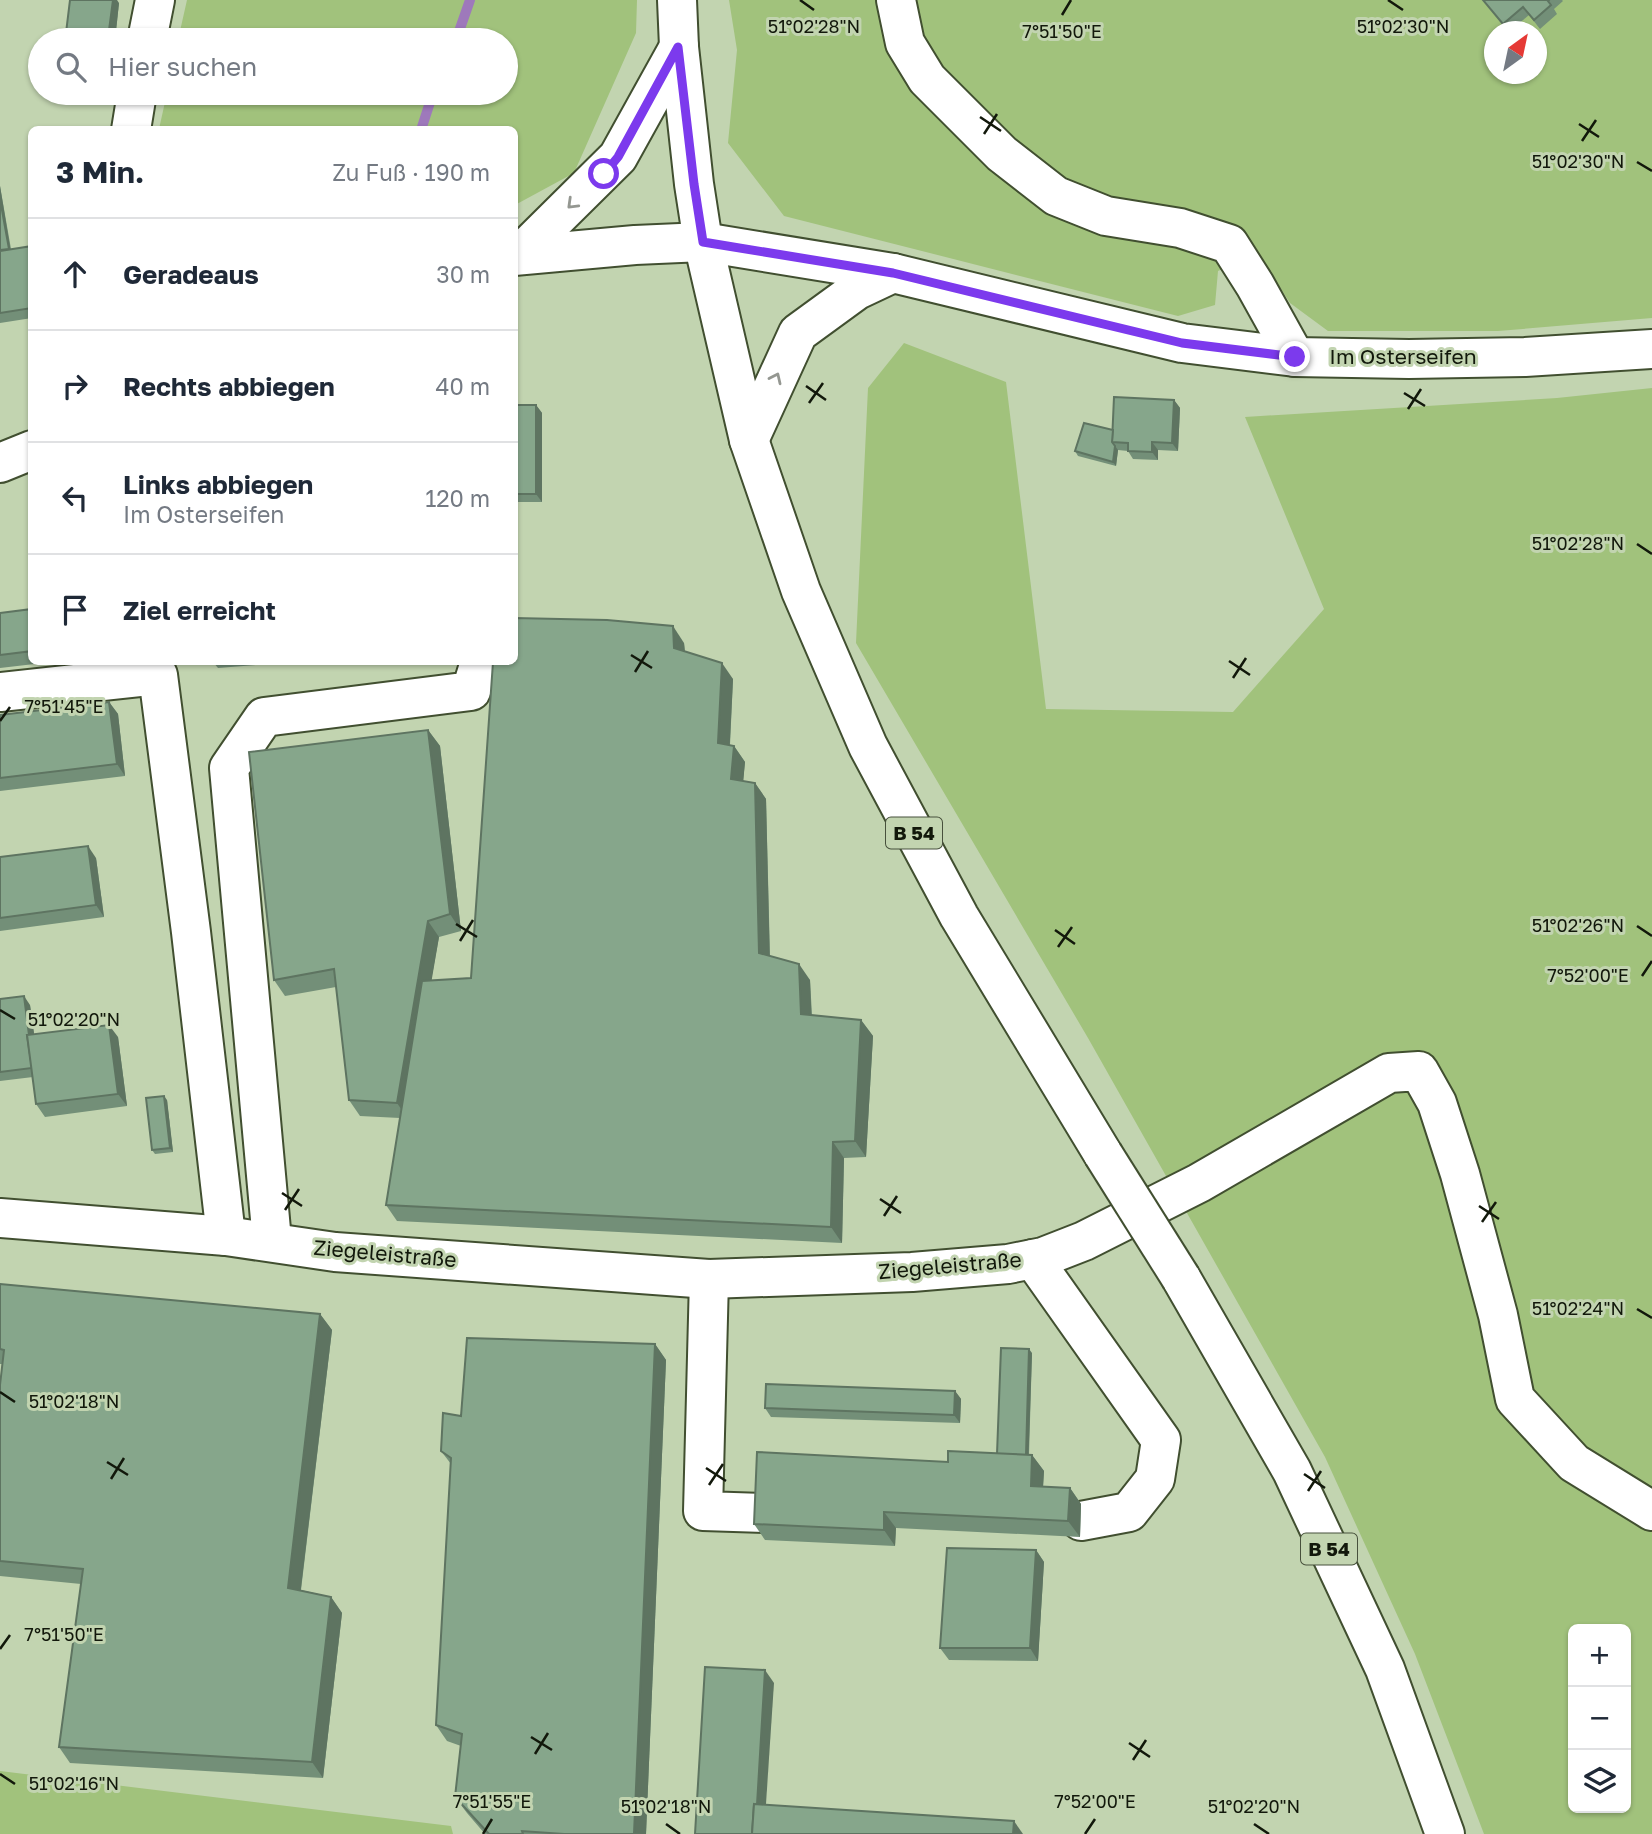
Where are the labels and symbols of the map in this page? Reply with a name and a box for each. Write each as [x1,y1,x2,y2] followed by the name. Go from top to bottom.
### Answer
[768,15,860,37] text: 51°02'28"N
[1357,15,1449,37] text: 51°02'30"N
[1022,20,1102,42] text: 7°51'50"E
[1484,21,1547,84] north arrow
[1532,150,1624,172] text: 51°02'30"N
[588,158,619,189] route start
[568,195,581,208] one-way arrow
[1279,341,1310,372] route end
[1329,343,1477,369] street label: Im Osterseifen
[768,373,782,385] one-way arrow
[1532,532,1624,554] text: 51°02'28"N
[24,695,104,717] text: 7°51'45"E
[886,818,942,848] road number: B 54
[1532,914,1624,936] text: 51°02'26"N
[1547,964,1629,986] text: 7°52'00"E
[28,1008,120,1030] text: 51°02'20"N
[312,1234,458,1272] street label: Ziegeleistraße
[877,1246,1023,1284] street label: Ziegeleistraße
[1532,1297,1624,1319] text: 51°02'24"N
[29,1390,119,1412] text: 51°02'18"N
[1301,1534,1357,1564] road number: B 54
[24,1623,104,1645] text: 7°51'50"E
[29,1772,119,1794] text: 51°02'16"N
[453,1790,531,1812] text: 7°51'55"E
[1054,1790,1136,1812] text: 7°52'00"E
[621,1795,711,1817] text: 51°02'18"N
[1208,1795,1300,1817] text: 51°02'20"N

